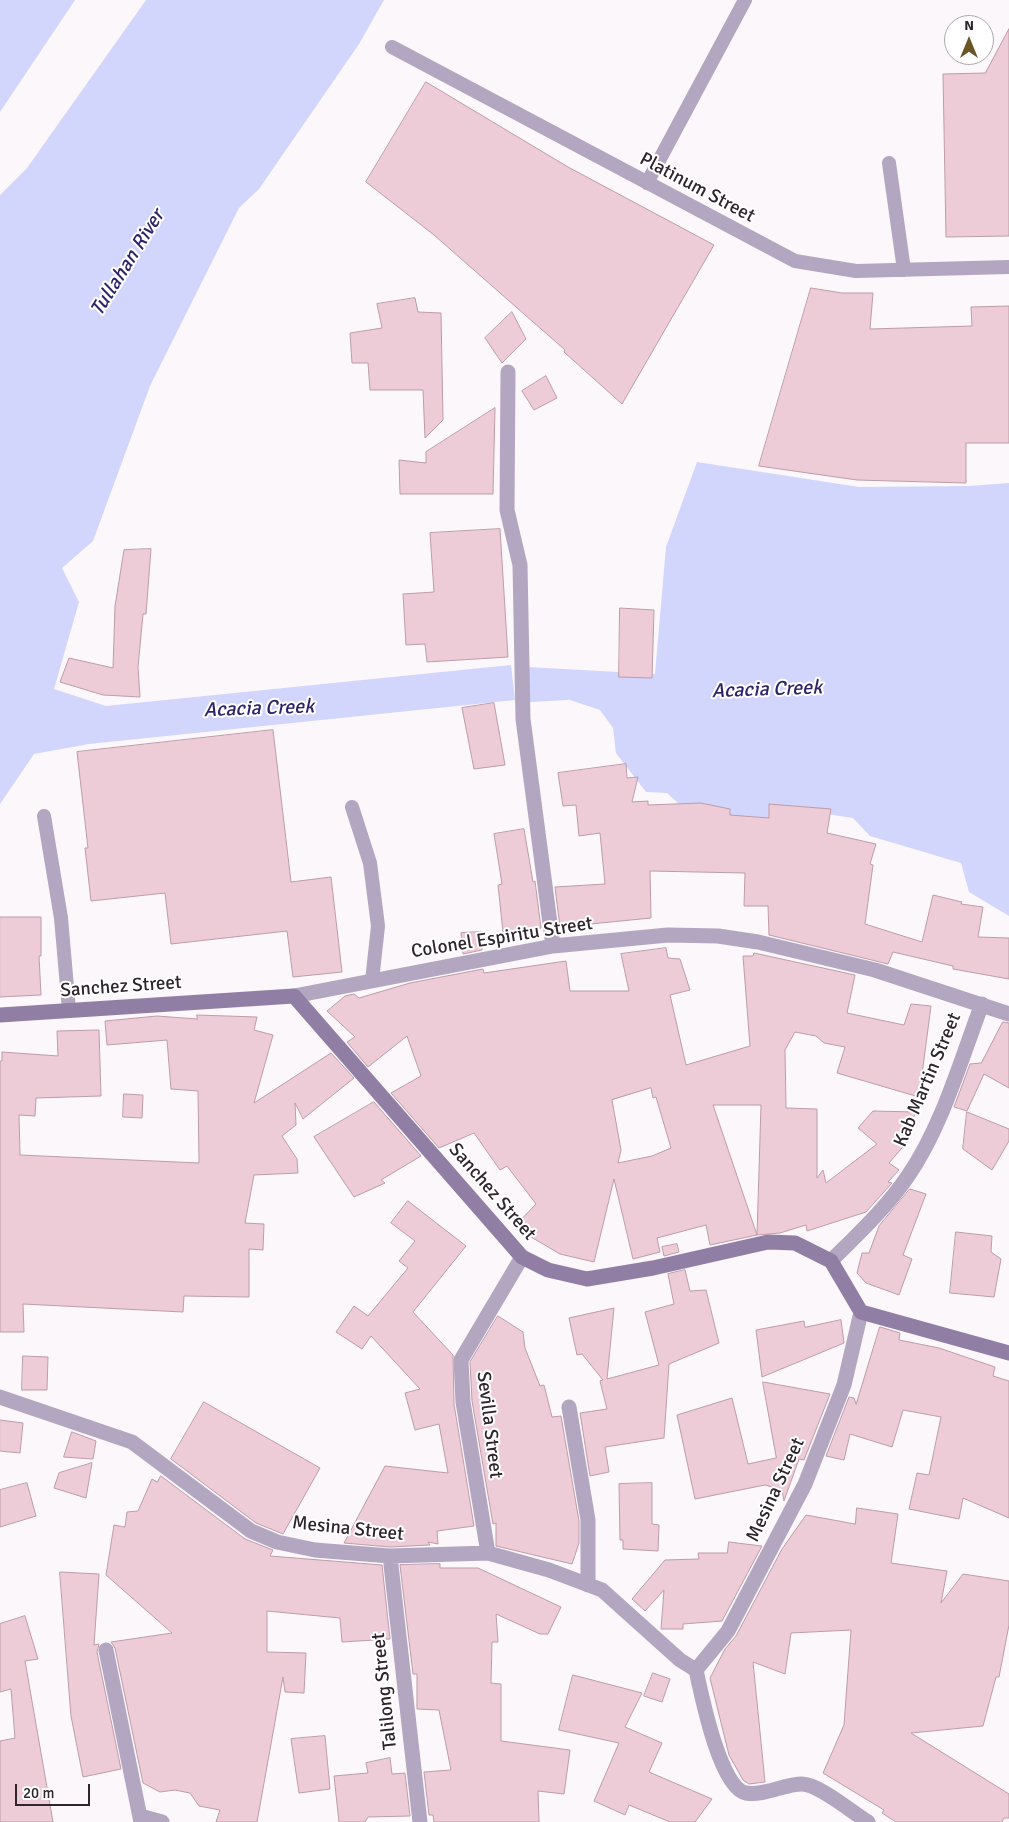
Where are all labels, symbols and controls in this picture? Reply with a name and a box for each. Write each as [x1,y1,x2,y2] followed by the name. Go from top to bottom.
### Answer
[944,15,994,65] north arrow
[964,17,974,34] text: N
[635,148,759,228] street label: Platinum Street
[86,206,170,320] water label: Tullahan River
[711,676,823,704] water label: Acacia Creek
[203,695,315,723] water label: Acacia Creek
[410,912,594,964] street label: Colonel Espiritu Street
[60,971,182,1003] street label: Sanchez Street
[889,1009,967,1151] street label: Kab Martin Street
[444,1139,540,1245] street label: Sanchez Street
[471,1370,507,1480] street label: Sevilla Street
[742,1434,810,1546] street label: Mesina Street
[291,1512,405,1546] street label: Mesina Street
[368,1631,402,1751] street label: Talilong Street
[18,1774,92,1806] scale bar
[23,1784,54,1802] text: 20 m

